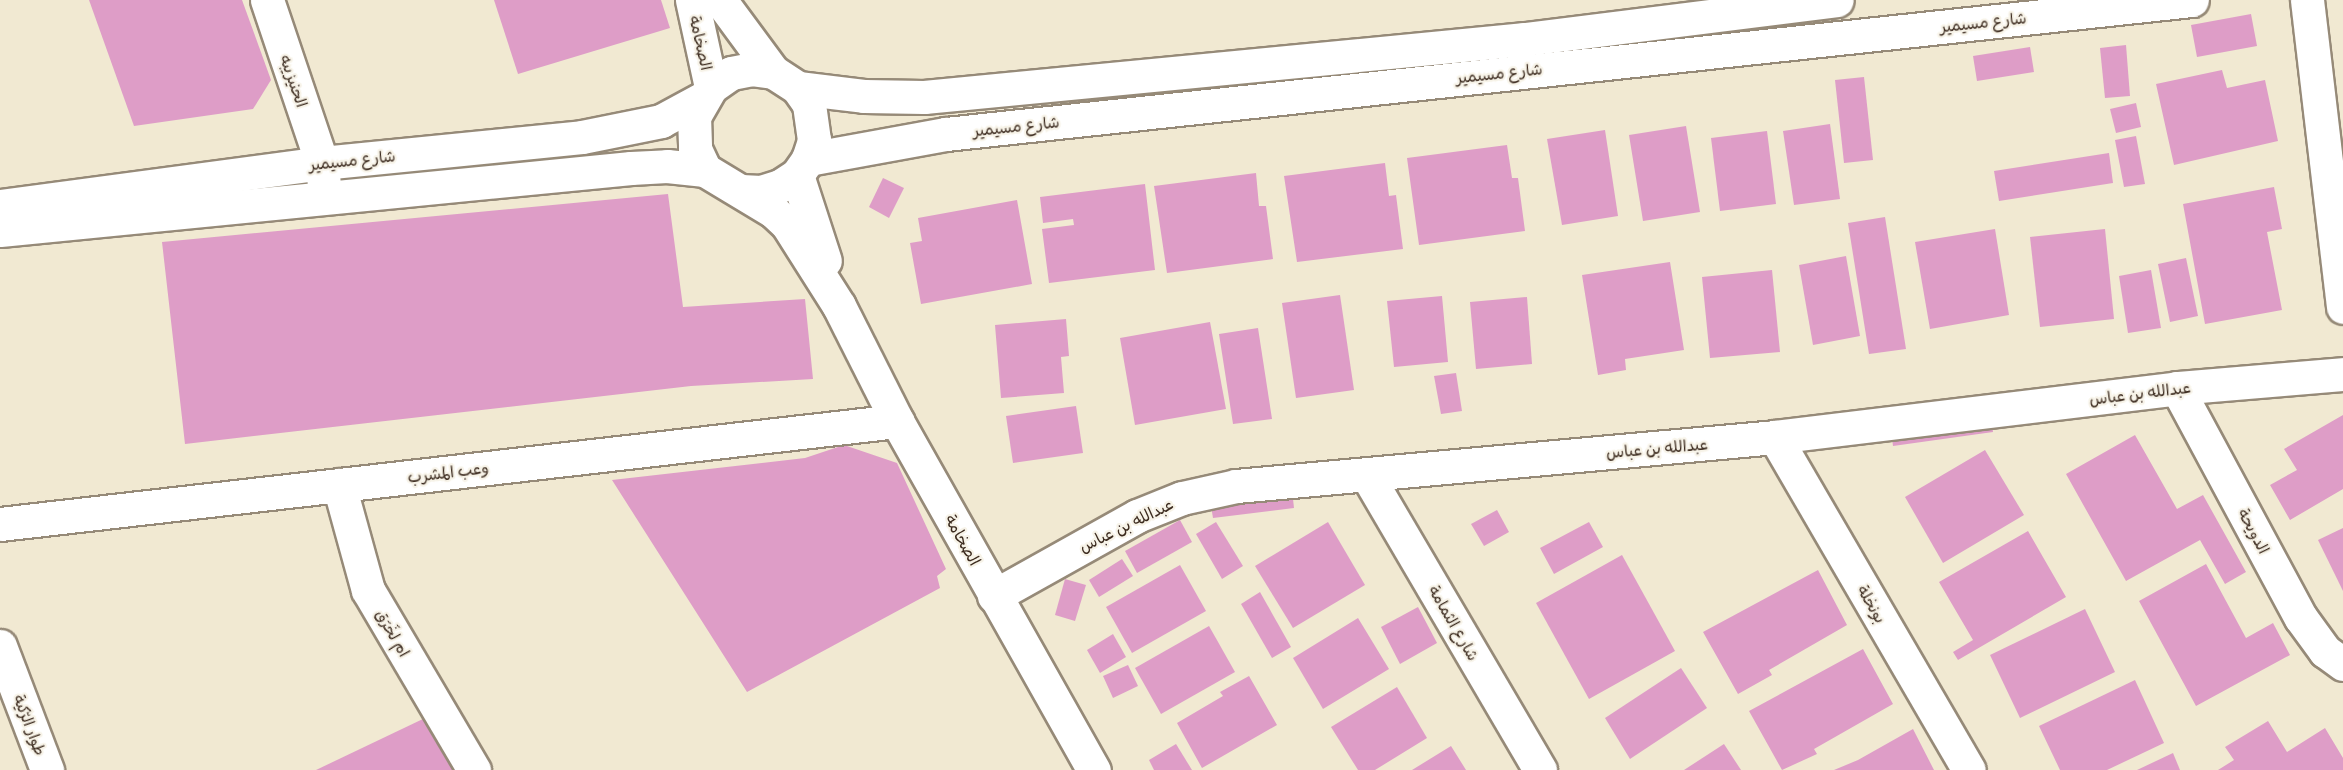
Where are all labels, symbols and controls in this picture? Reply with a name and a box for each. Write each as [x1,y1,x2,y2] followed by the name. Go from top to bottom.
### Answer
[1939,8,2027,36] street label: شارع مسيمير
[685,14,717,72] street label: الصخامة
[276,52,312,110] street label: الحنيزيبه
[1455,59,1543,87] street label: شارع مسيمير
[972,112,1060,140] street label: شارع مسيمير
[308,146,396,174] street label: شارع مسيمير
[2088,377,2192,409] street label: عبدالله بن عباس
[1605,434,1709,462] street label: عبدالله بن عباس
[406,458,490,486] street label: وعب المشرب
[1076,494,1176,556] street label: عبدالله بن عباس
[2234,505,2274,557] street label: الدويحة
[941,511,985,569] street label: الصخامة
[1425,582,1483,664] street label: شارع الثمامة
[1854,582,1890,626] street label: بونخلة
[372,606,414,660] street label: ام لخَرَق
[10,692,50,758] street label: طوار الرّكية

